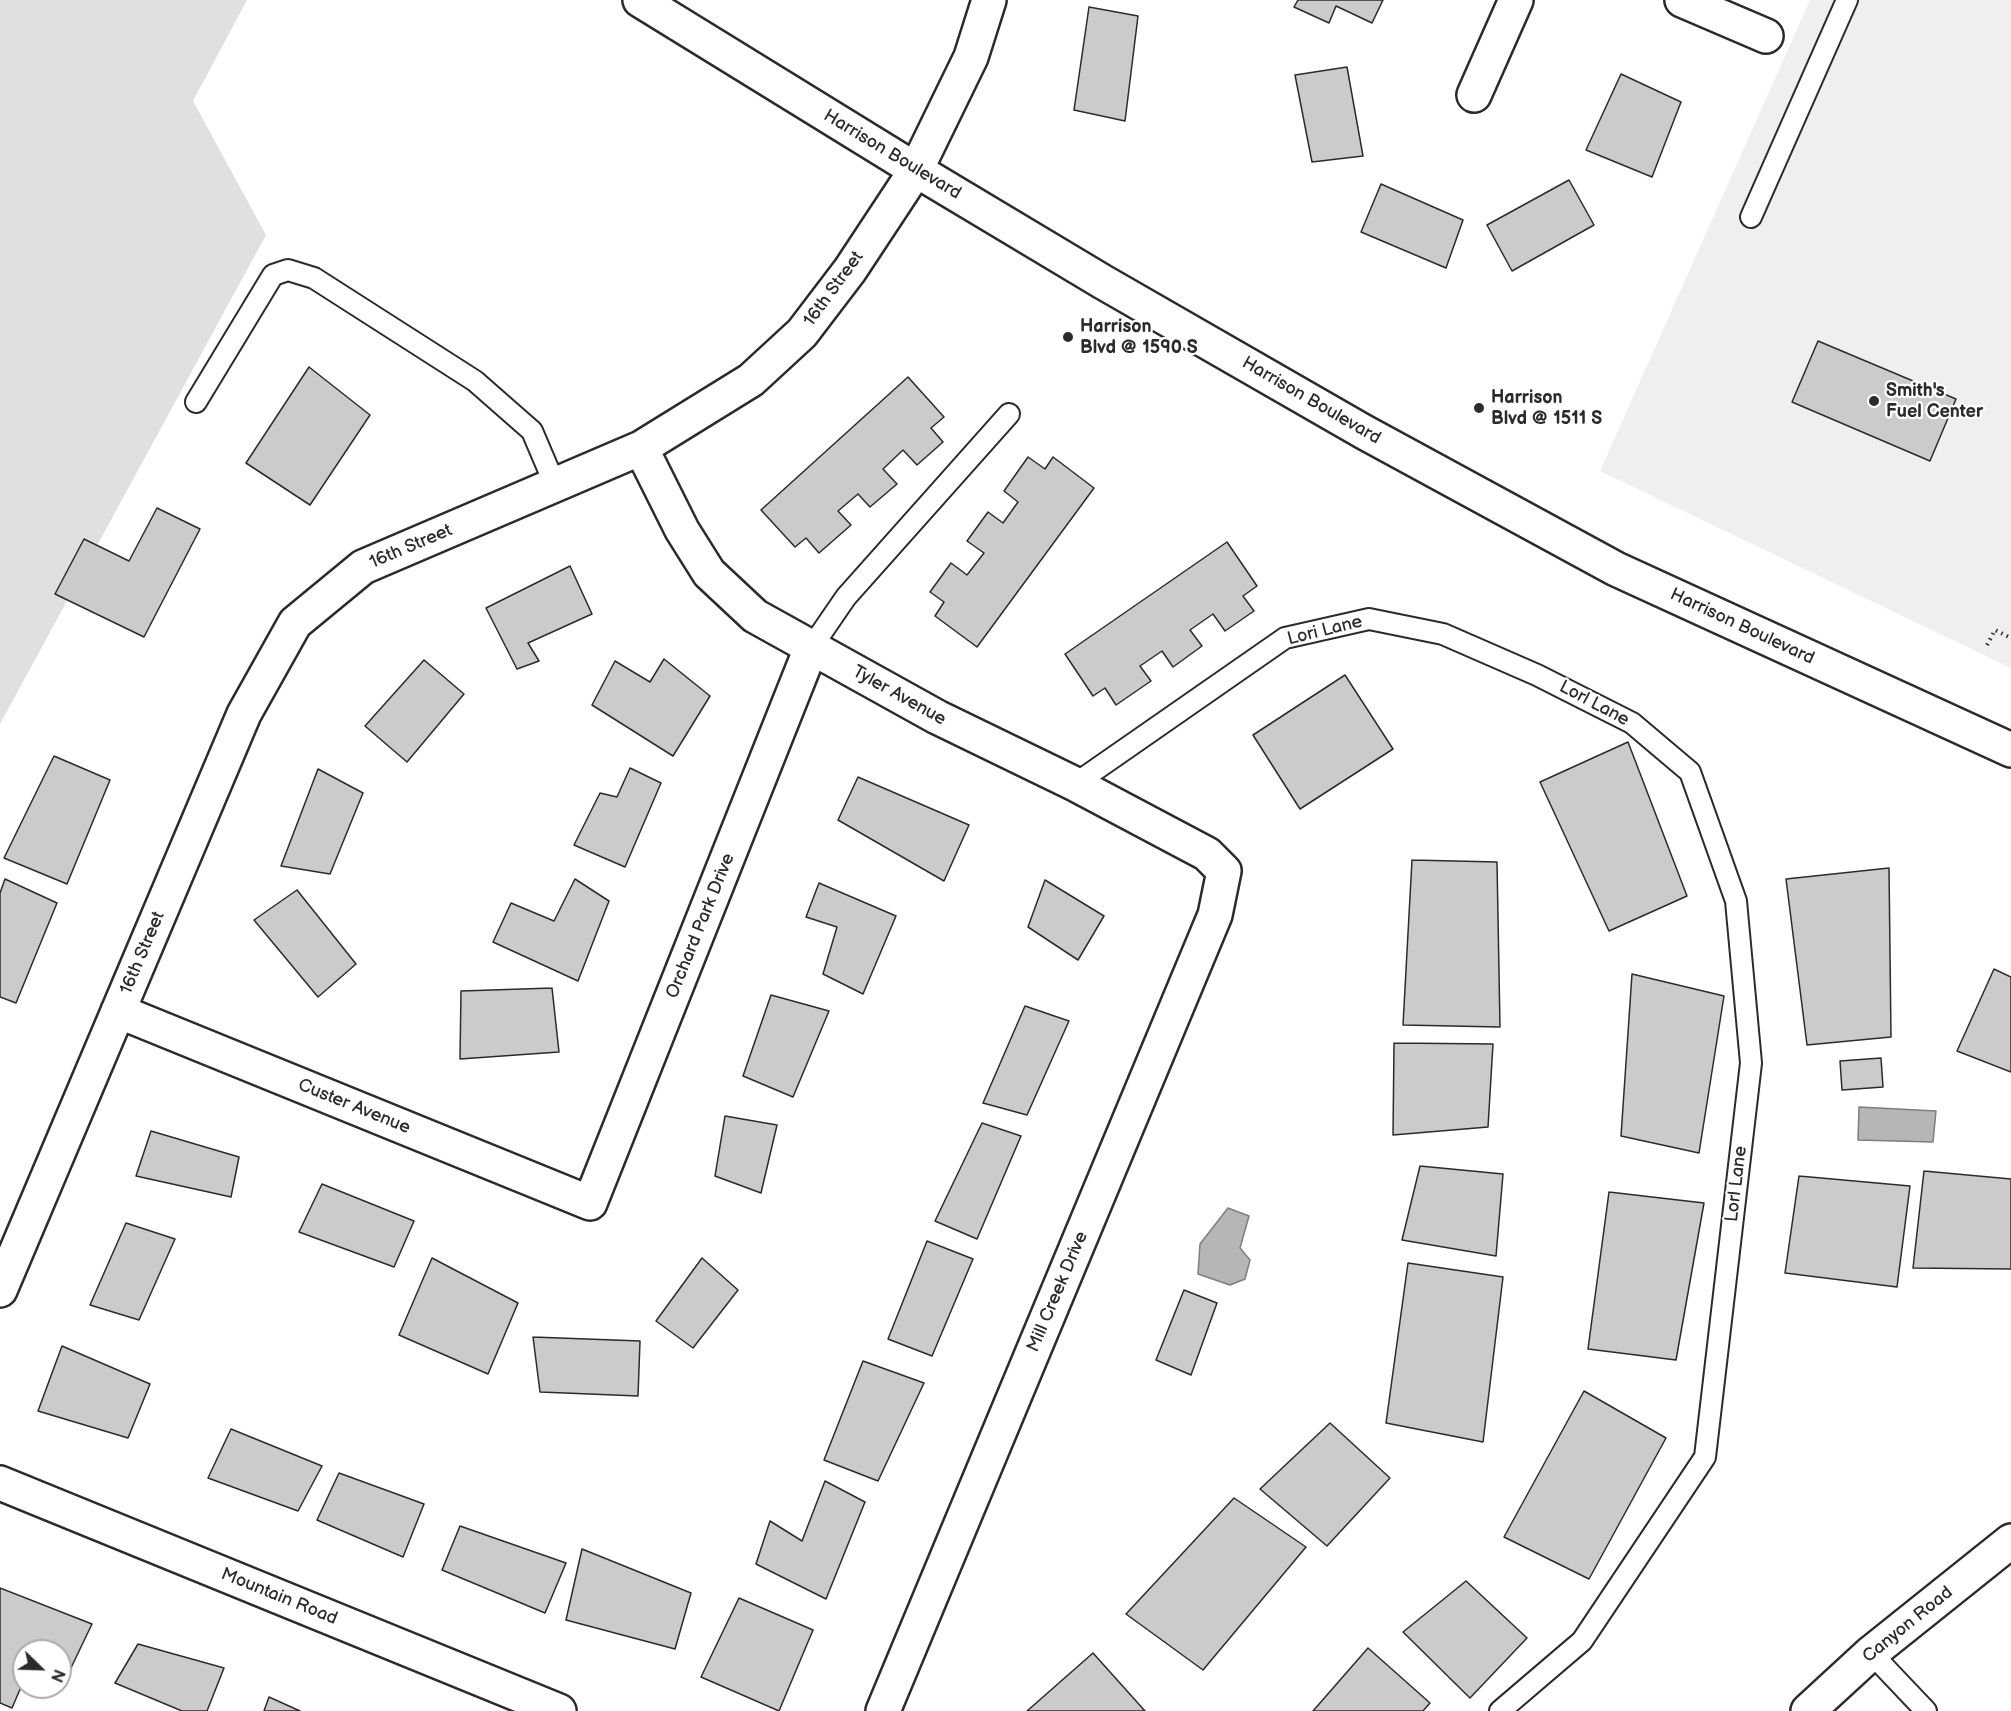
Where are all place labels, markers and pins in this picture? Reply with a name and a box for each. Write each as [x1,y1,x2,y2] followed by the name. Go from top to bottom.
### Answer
[1080,316,1198,358] place label: Harrison Blvd @ 1590 S
[1061,330,1075,344] marker: Harrison Blvd @ 1590 S
[1886,380,1983,422] place label: Smith's Fuel Center
[1491,387,1602,430] place label: Harrison Blvd @ 1511 S
[1867,394,1881,408] marker: Smith's Fuel Center
[1472,401,1486,415] marker: Harrison Blvd @ 1511 S

